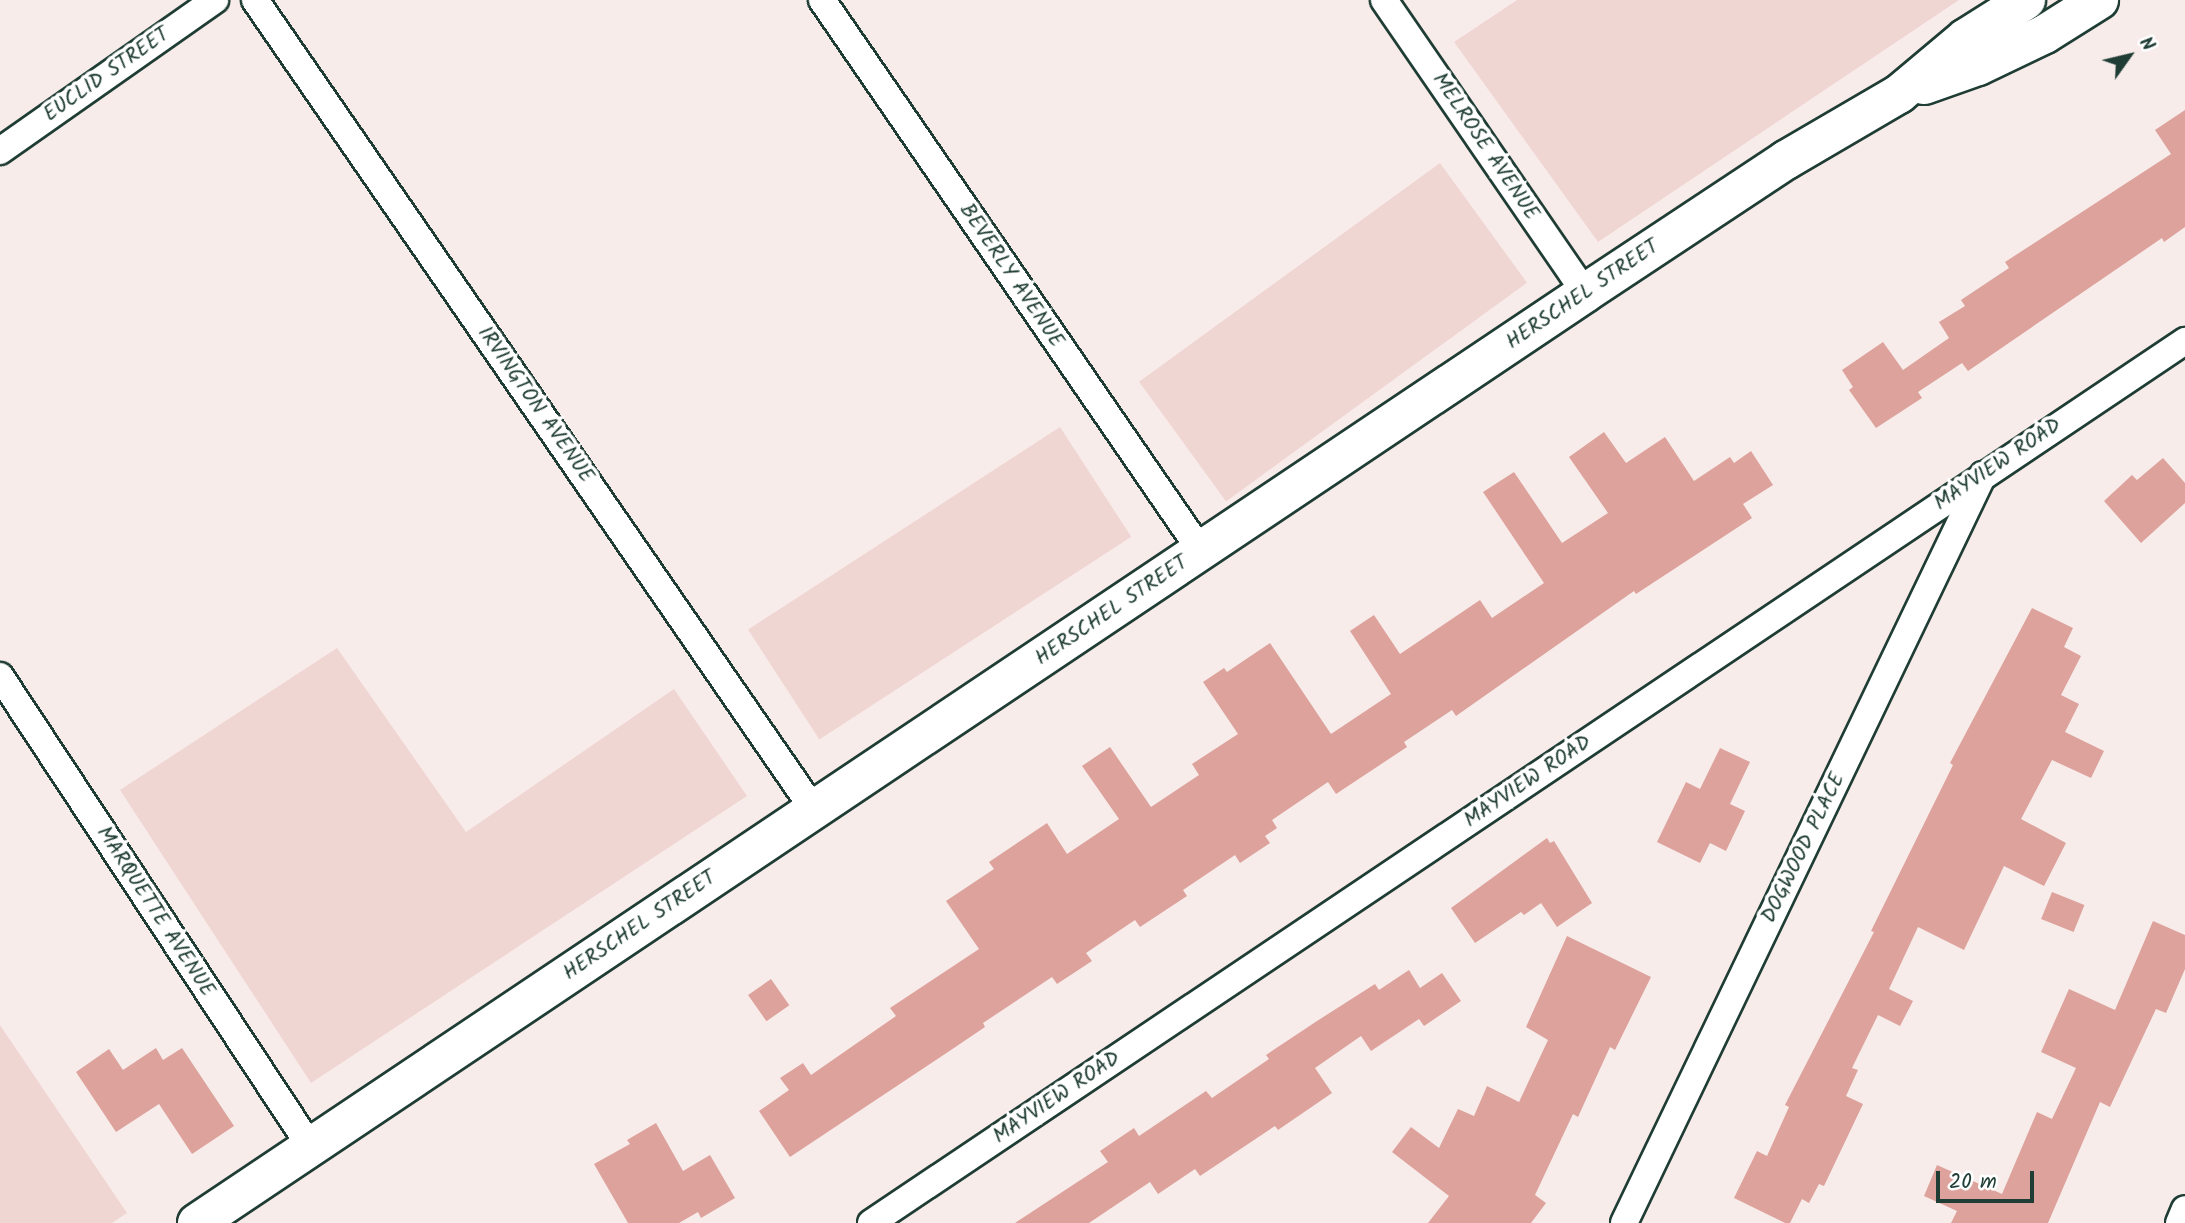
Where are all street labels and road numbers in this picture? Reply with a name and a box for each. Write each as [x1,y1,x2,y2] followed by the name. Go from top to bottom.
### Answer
[39,22,175,128] street label: EUCLID STREET
[1426,68,1544,226] street label: MELROSE AVENUE
[953,199,1069,353] street label: BEVERLY AVENUE
[1502,234,1664,356] street label: HERSCHEL STREET
[471,322,599,488] street label: IRVINGTON AVENUE
[1930,413,2066,517] street label: MAYVIEW ROAD
[1031,550,1193,672] street label: HERSCHEL STREET
[1460,730,1596,834] street label: MAYVIEW ROAD
[1757,769,1851,927] street label: DOGWOOD PLACE
[90,822,220,1002] street label: MARQUETTE AVENUE
[559,865,721,987] street label: HERSCHEL STREET
[989,1046,1125,1150] street label: MAYVIEW ROAD

